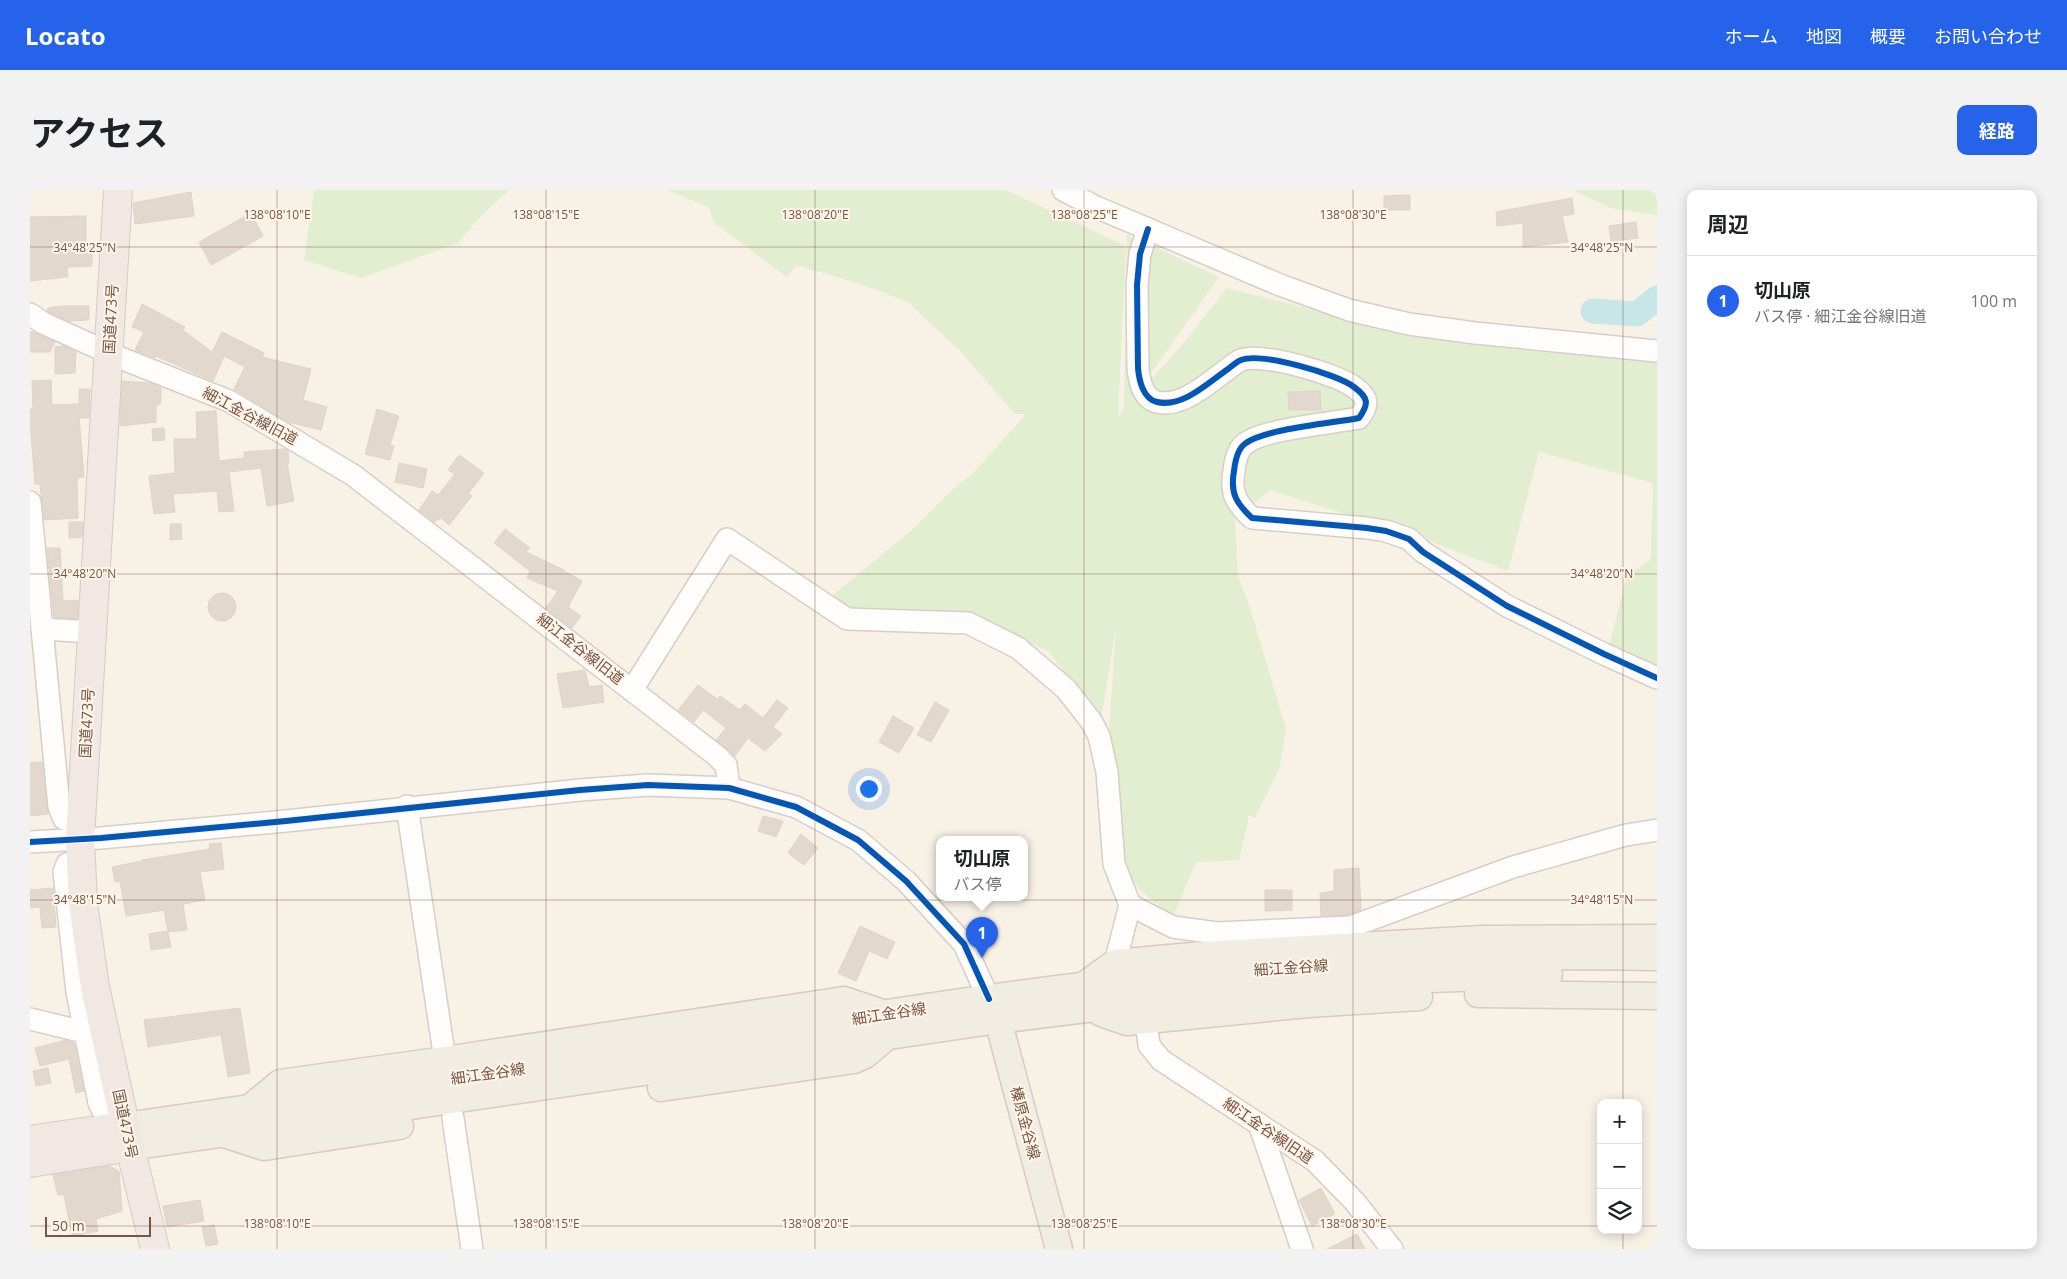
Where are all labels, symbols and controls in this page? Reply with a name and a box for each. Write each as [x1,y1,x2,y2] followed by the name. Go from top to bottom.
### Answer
[25,19,106,52] text: Locato
[1725,24,1778,48] text: ホーム
[1806,24,1842,48] text: 地図
[1870,24,1906,48] text: 概要
[1934,24,2042,48] text: お問い合わせ
[1957,105,2037,155] button: 経路
[30,109,168,156] text: アクセス
[243,206,311,223] text: 138°08'10"E
[512,206,580,223] text: 138°08'15"E
[781,206,849,223] text: 138°08'20"E
[1050,206,1118,223] text: 138°08'25"E
[1319,206,1387,223] text: 138°08'30"E
[1707,210,1749,238] text: 周辺
[54,239,116,256] text: 34°48'25"N
[1571,239,1633,256] text: 34°48'25"N
[1754,277,1811,303] text: 切山原
[98,283,122,355] street label: 国道473号
[1718,290,1728,312] text: 1
[1971,290,2017,312] text: 100 m
[1754,305,1927,327] text: バス停 · 細江金谷線旧道
[199,382,302,449] street label: 細江金谷線旧道
[54,565,116,582] text: 34°48'20"N
[1571,565,1633,582] text: 34°48'20"N
[533,608,628,688] street label: 細江金谷線旧道
[74,687,98,759] street label: 国道473号
[856,776,882,802] your location
[936,836,1028,901] popup
[953,845,1011,871] text: 切山原
[953,873,1002,895] text: バス停
[54,891,116,908] text: 34°48'15"N
[1571,891,1633,908] text: 34°48'15"N
[966,917,998,958] pin: 1
[1253,954,1329,980] street label: 細江金谷線
[850,997,927,1029] street label: 細江金谷線
[449,1058,526,1088] street label: 細江金谷線
[1007,1084,1045,1162] street label: 榛原金谷線
[109,1087,143,1160] street label: 国道473号
[1219,1093,1318,1168] street label: 細江金谷線旧道
[1597,1099,1642,1234] map controls
[1597,1099,1642,1144] button: +
[1597,1144,1642,1189] button: −
[1597,1189,1642,1234] button: layers
[45,1214,151,1237] scale bar
[243,1215,311,1232] text: 138°08'10"E
[512,1215,580,1232] text: 138°08'15"E
[781,1215,849,1232] text: 138°08'20"E
[1050,1215,1118,1232] text: 138°08'25"E
[1319,1215,1387,1232] text: 138°08'30"E
[52,1216,85,1235] text: 50 m

